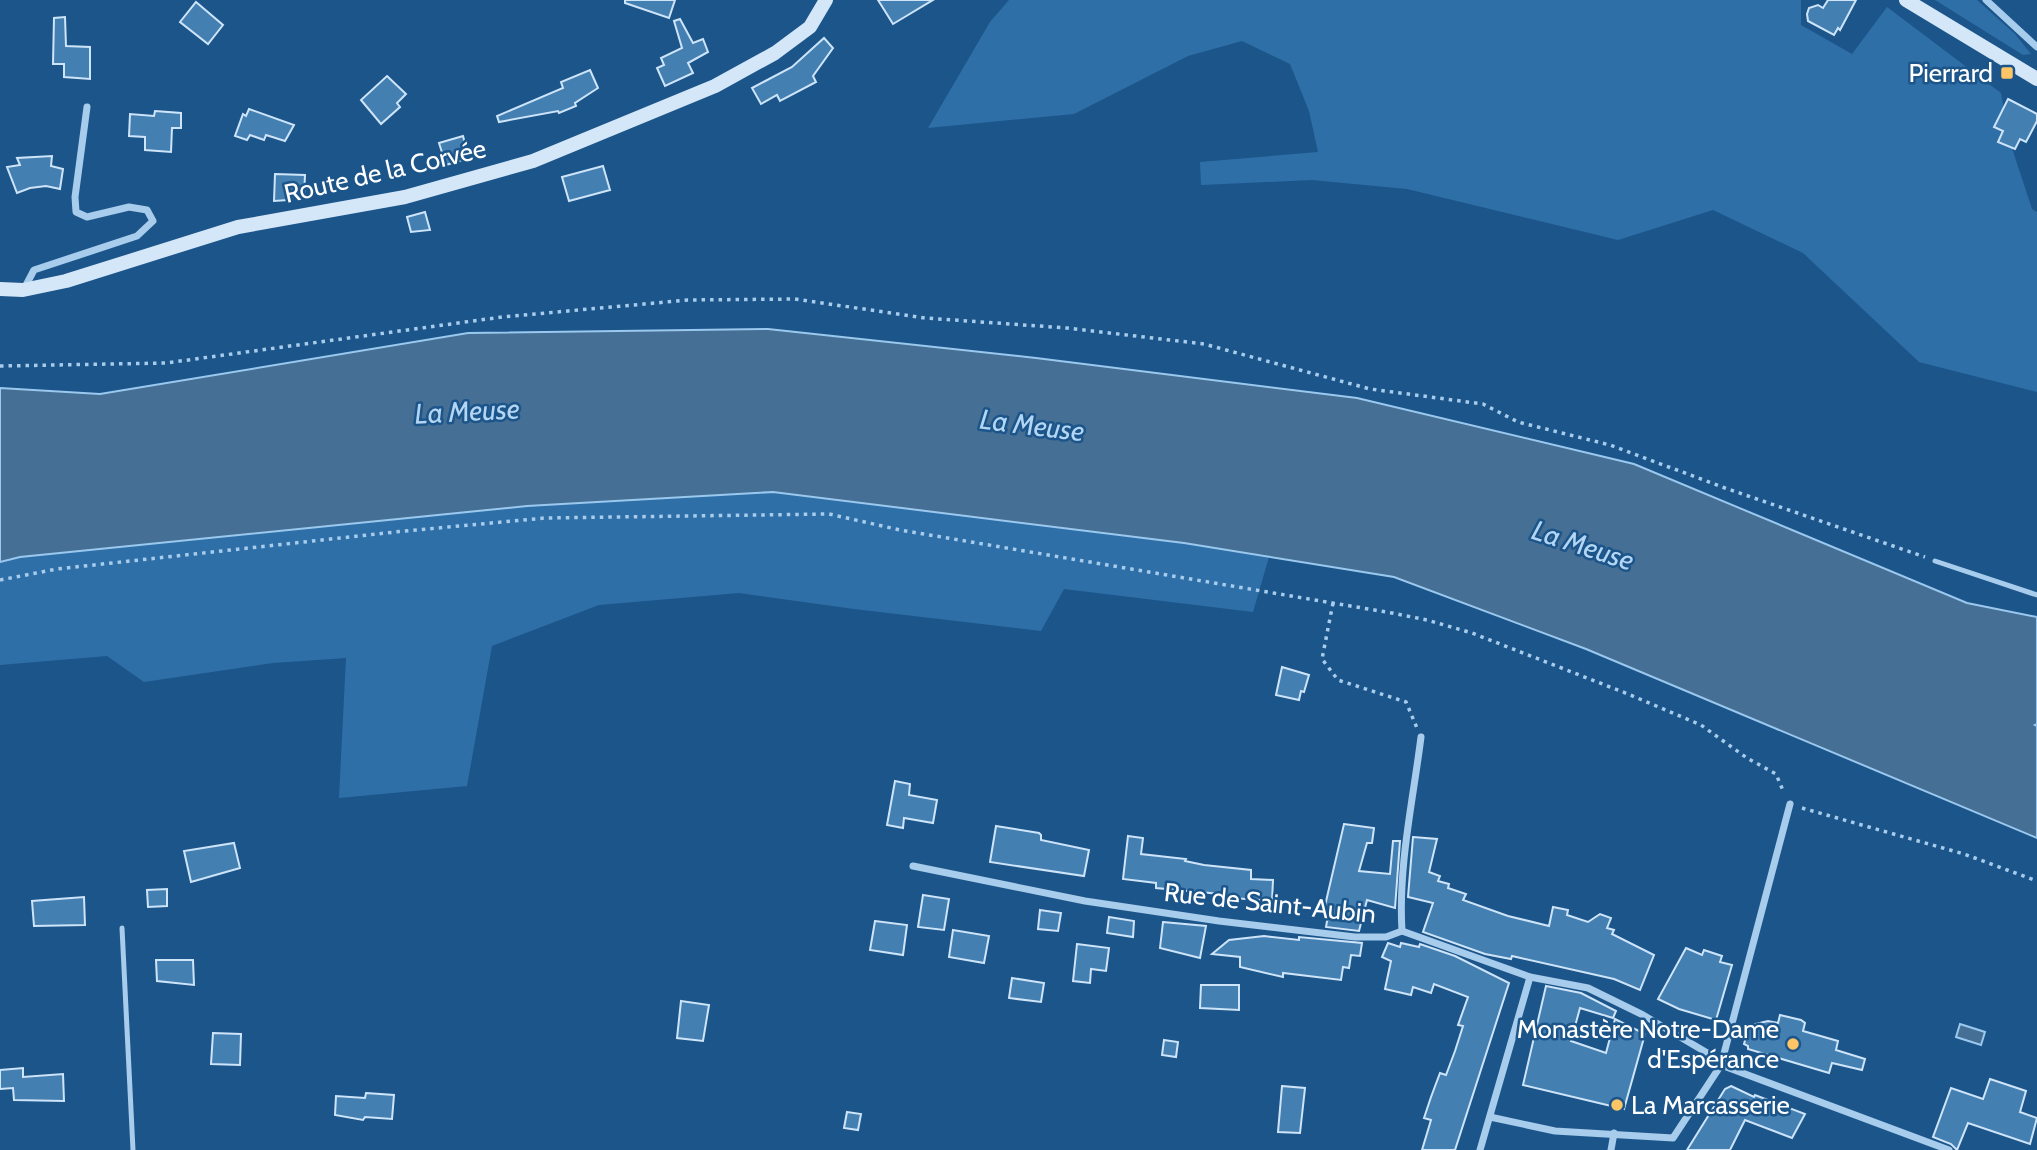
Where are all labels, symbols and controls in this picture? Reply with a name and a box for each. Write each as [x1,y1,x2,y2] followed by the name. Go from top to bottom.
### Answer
[1908,57,1993,89] place label: Pierrard
[1999,65,2015,81] marker: Pierrard
[281,132,489,210] street label: Route de la Corvée
[414,391,520,431] water label: La Meuse
[978,402,1086,448] water label: La Meuse
[1528,513,1638,577] water label: La Meuse
[1162,876,1378,930] street label: Rue de Saint-Aubin
[1517,1013,1779,1075] place label: Monastère Notre-Dame d'Espérance
[1785,1036,1801,1052] marker: Monastère Notre-Dame d'Espérance
[1631,1089,1790,1121] place label: La Marcasserie
[1609,1097,1625,1113] marker: La Marcasserie

